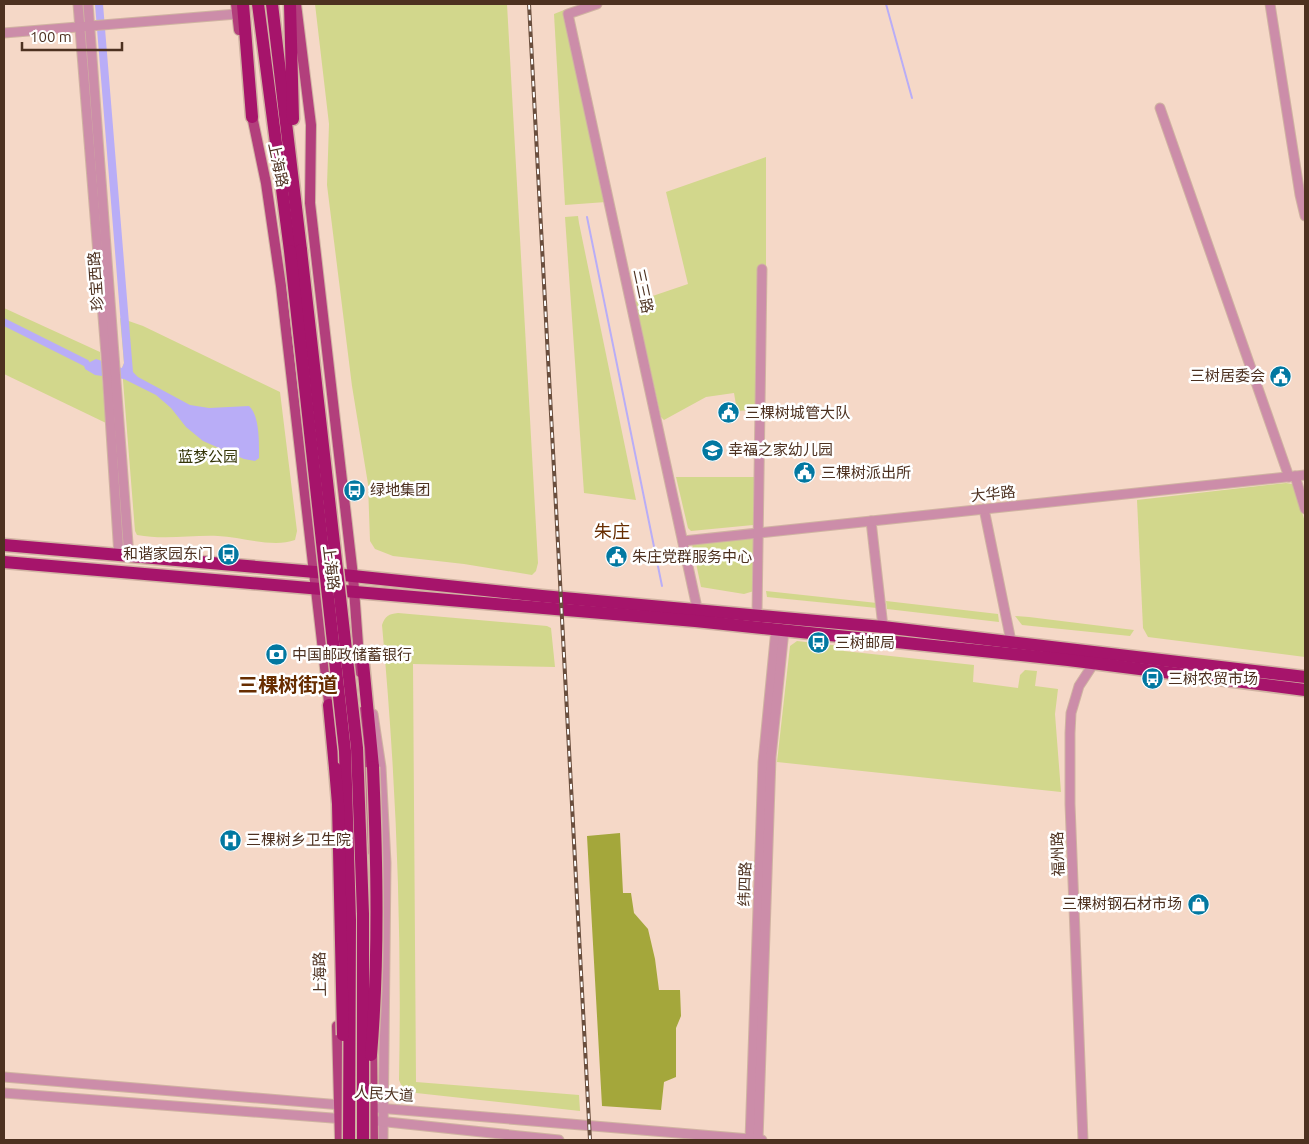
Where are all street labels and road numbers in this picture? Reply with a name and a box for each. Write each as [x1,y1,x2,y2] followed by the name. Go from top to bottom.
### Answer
[265,141,291,189] street label: 上海路
[85,251,106,312] street label: 珍宝西路
[630,267,656,315] street label: 三三路
[970,483,1016,504] street label: 大华路
[320,545,343,591] street label: 上海路
[1048,831,1067,877] street label: 福州路
[735,861,754,907] street label: 纬四路
[311,951,328,997] street label: 上海路
[354,1083,415,1104] street label: 人民大道

